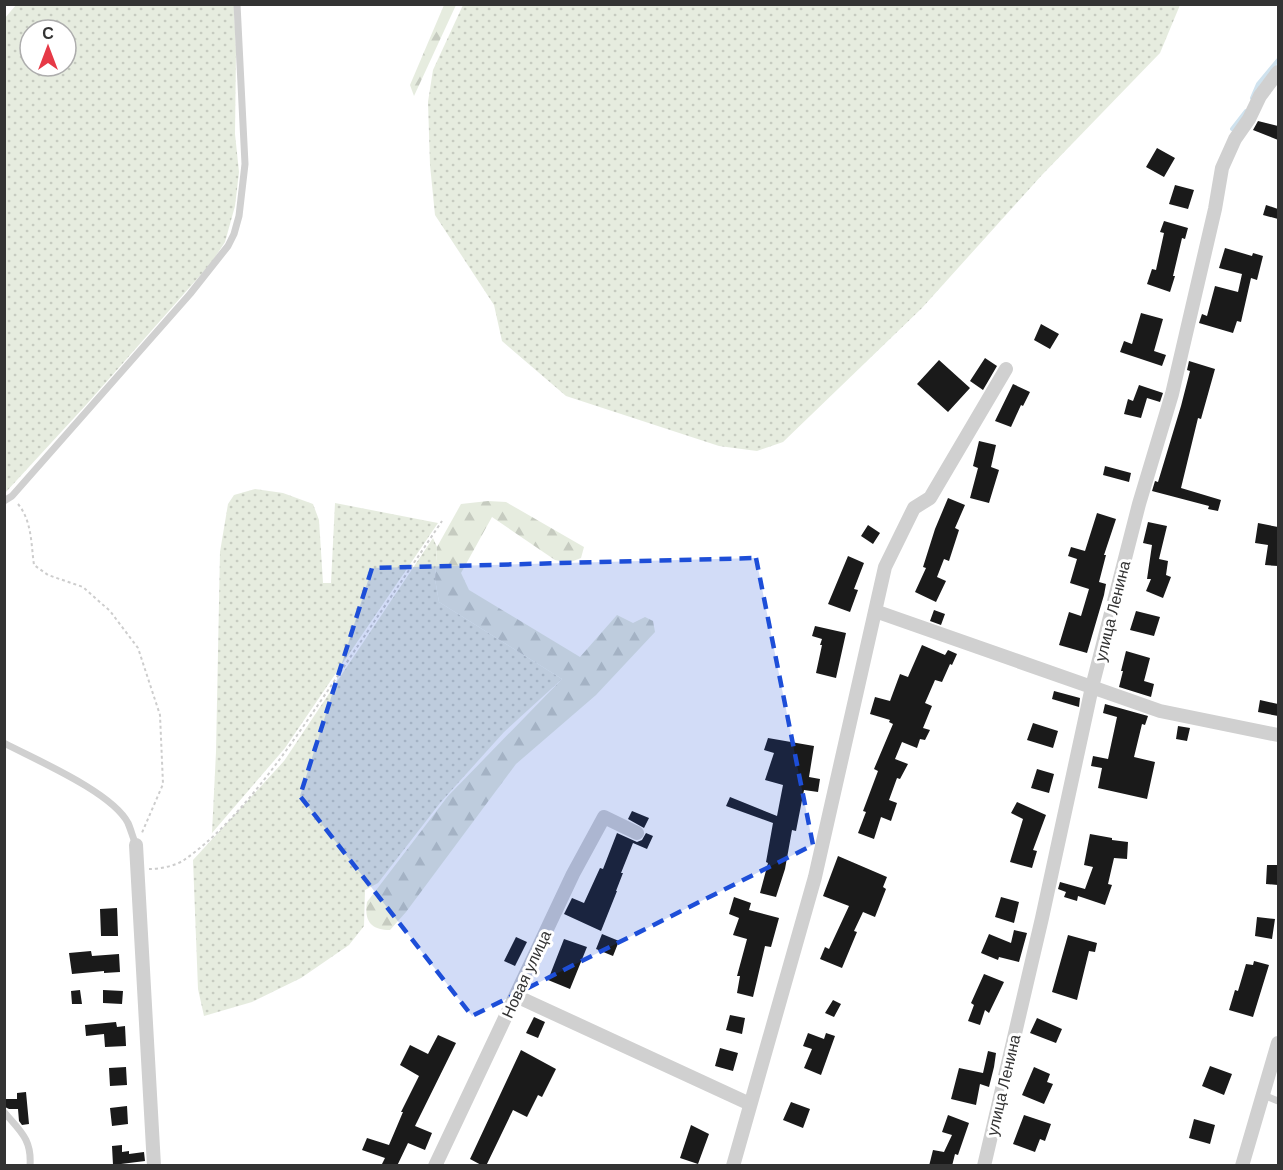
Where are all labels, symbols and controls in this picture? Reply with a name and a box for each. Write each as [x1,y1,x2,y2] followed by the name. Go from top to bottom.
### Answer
[18,18,78,78] north arrow
[42,25,54,42] text: С
[1092,559,1133,663] street label: улица Ленина
[499,928,554,1021] street label: Новая улица
[984,1033,1023,1137] street label: улица Ленина

